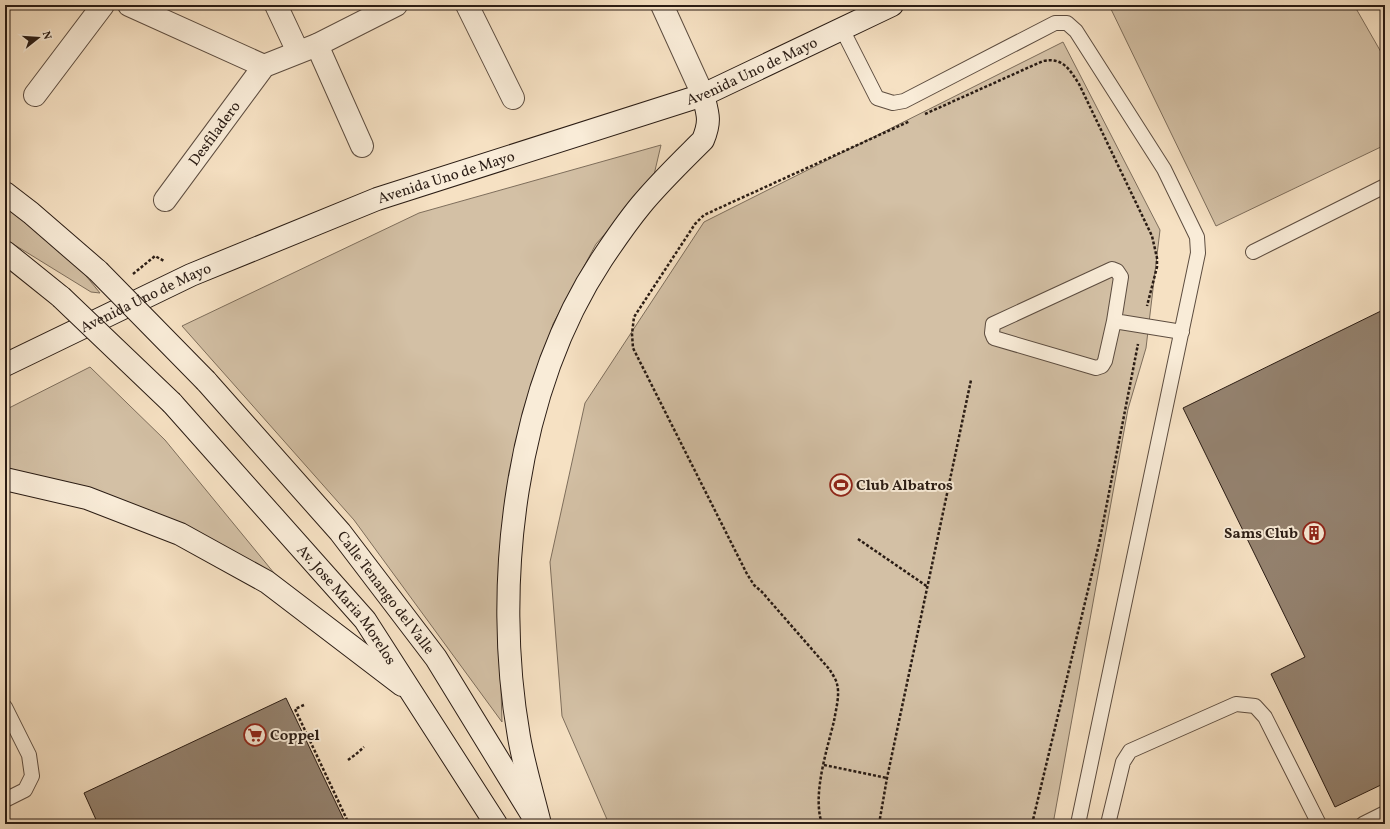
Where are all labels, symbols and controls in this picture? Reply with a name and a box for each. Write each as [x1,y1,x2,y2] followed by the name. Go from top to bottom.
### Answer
[18,18,58,58] north arrow
[38,29,54,42] text: N
[684,33,822,112] street label: Avenida Uno de Mayo
[185,97,246,171] street label: Desfiladero
[375,147,518,210] street label: Avenida Uno de Mayo
[77,259,215,339] street label: Avenida Uno de Mayo
[828,472,854,498] sports icon: Club Albatros
[856,476,953,497] place label: Club Albatros
[1301,520,1327,546] building icon: Sams Club
[1224,524,1298,545] place label: Sams Club
[331,527,439,660] street label: Calle Tenango del Valle
[291,541,400,669] street label: Av. Jose Maria Morelos
[242,722,268,748] supermarket icon: Coppel
[270,726,320,747] place label: Coppel

